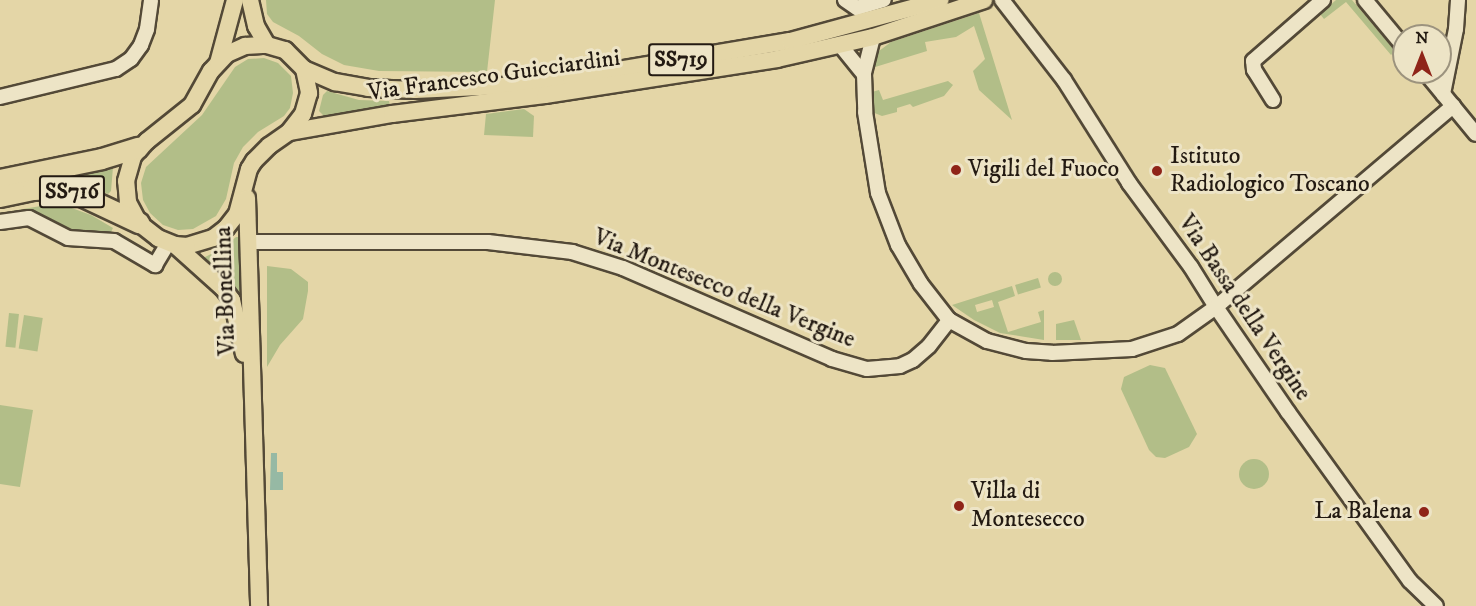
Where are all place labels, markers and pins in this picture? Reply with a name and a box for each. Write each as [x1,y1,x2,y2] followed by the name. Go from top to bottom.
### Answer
[1170,143,1370,199] place label: Istituto Radiologico Toscano
[968,156,1119,184] place label: Vigili del Fuoco
[1148,162,1166,180] marker: Istituto Radiologico Toscano
[949,163,963,177] marker: Vigili del Fuoco
[971,478,1085,534] place label: Villa di Montesecco
[1314,498,1412,526] place label: La Balena
[952,499,966,513] marker: Villa di Montesecco
[1417,505,1431,519] marker: La Balena

